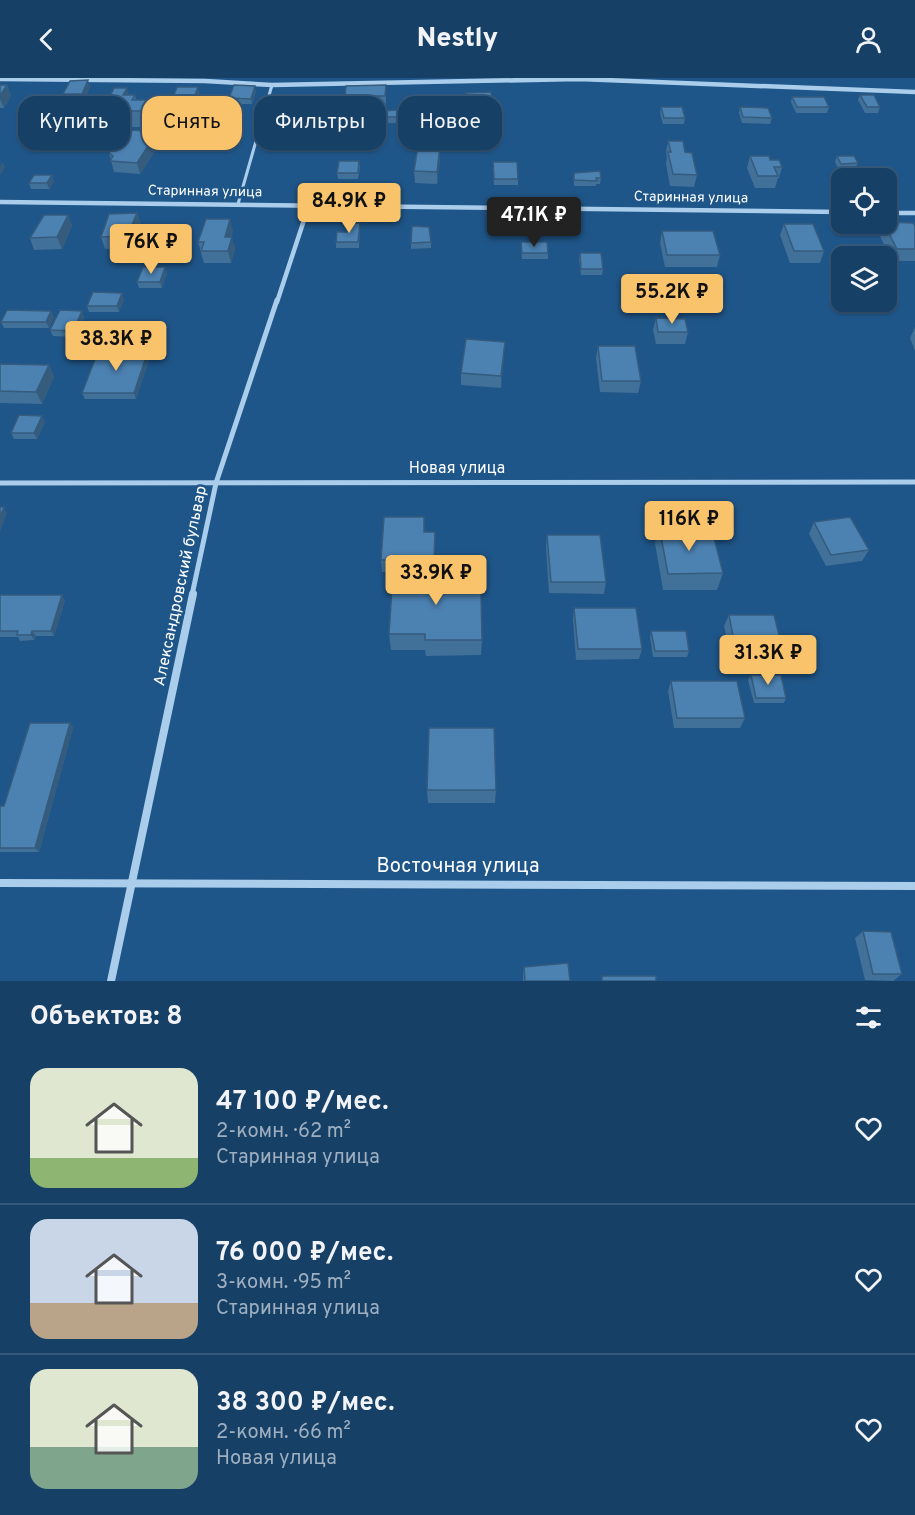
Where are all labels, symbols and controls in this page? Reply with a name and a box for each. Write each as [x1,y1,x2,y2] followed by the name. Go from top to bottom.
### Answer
[417,22,498,56] text: Nestly
[30,23,63,56] icon: back
[852,23,885,56] icon: person
[18,96,130,150] chip: Купить
[142,96,242,150] chip: Снять
[254,96,386,150] chip: Фильтры
[398,96,502,150] chip: Новое
[831,168,897,312] map controls
[831,168,897,234] button: locate
[148,183,262,201] street label: Старинная улица
[294,183,404,234] pin: 84.9K ₽
[312,189,386,215] text: 84.9K ₽
[634,189,748,207] street label: Старинная улица
[479,197,589,248] pin: 47.1K ₽
[501,203,567,229] text: 47.1K ₽
[109,224,193,275] pin: 76K ₽
[124,230,178,256] text: 76K ₽
[831,246,897,312] button: layers
[617,274,727,325] pin: 55.2K ₽
[635,280,709,306] text: 55.2K ₽
[61,321,171,372] pin: 38.3K ₽
[79,327,153,353] text: 38.3K ₽
[409,459,505,479] street label: Новая улица
[150,484,212,688] street label: Александровский бульвар
[640,501,738,552] pin: 116K ₽
[659,507,719,533] text: 116K ₽
[381,555,491,606] pin: 33.9K ₽
[400,561,472,587] text: 33.9K ₽
[713,635,823,686] pin: 31.3K ₽
[733,641,803,667] text: 31.3K ₽
[377,854,539,880] street label: Восточная улица
[30,1001,183,1034] text: Объектов: 8
[852,1001,885,1034] icon: filters
[216,1086,389,1119] text: 47 100 ₽/мес.
[78,1092,150,1164] icon: home
[852,1112,885,1145] icon: heart
[216,1119,351,1145] text: 2-комн. · 62 m²
[216,1145,380,1171] text: Старинная улица
[216,1237,393,1270] text: 76 000 ₽/мес.
[78,1243,150,1315] icon: home
[852,1263,885,1296] icon: heart
[216,1270,351,1296] text: 3-комн. · 95 m²
[216,1296,380,1322] text: Старинная улица
[216,1387,395,1420] text: 38 300 ₽/мес.
[78,1393,150,1465] icon: home
[852,1413,885,1446] icon: heart
[216,1420,351,1446] text: 2-комн. · 66 m²
[216,1446,337,1472] text: Новая улица

